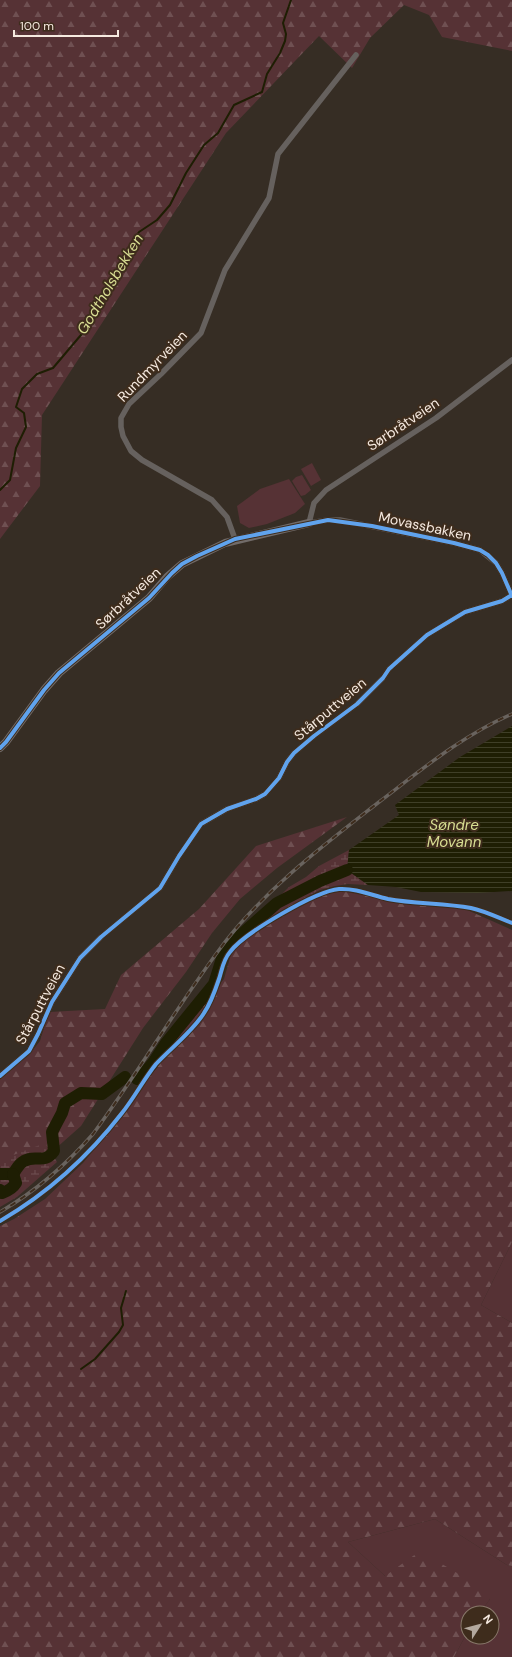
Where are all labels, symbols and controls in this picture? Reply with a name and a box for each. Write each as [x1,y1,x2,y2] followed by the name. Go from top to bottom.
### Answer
[14,12,118,38] scale bar
[20,18,54,34] text: 100 m
[72,230,148,338] water label: Godtholsbekken
[113,326,191,406] street label: Rundmyrveien
[364,393,442,455] street label: Sørbråtveien
[377,507,473,545] street label: Movassbakken
[92,563,164,633] street label: Sørbråtveien
[290,674,370,744] street label: Stårputtveien
[427,815,482,852] water label: Søndre Movann
[11,961,69,1047] street label: Stårputtveien
[460,1605,500,1645] north arrow
[480,1612,496,1626] text: N

